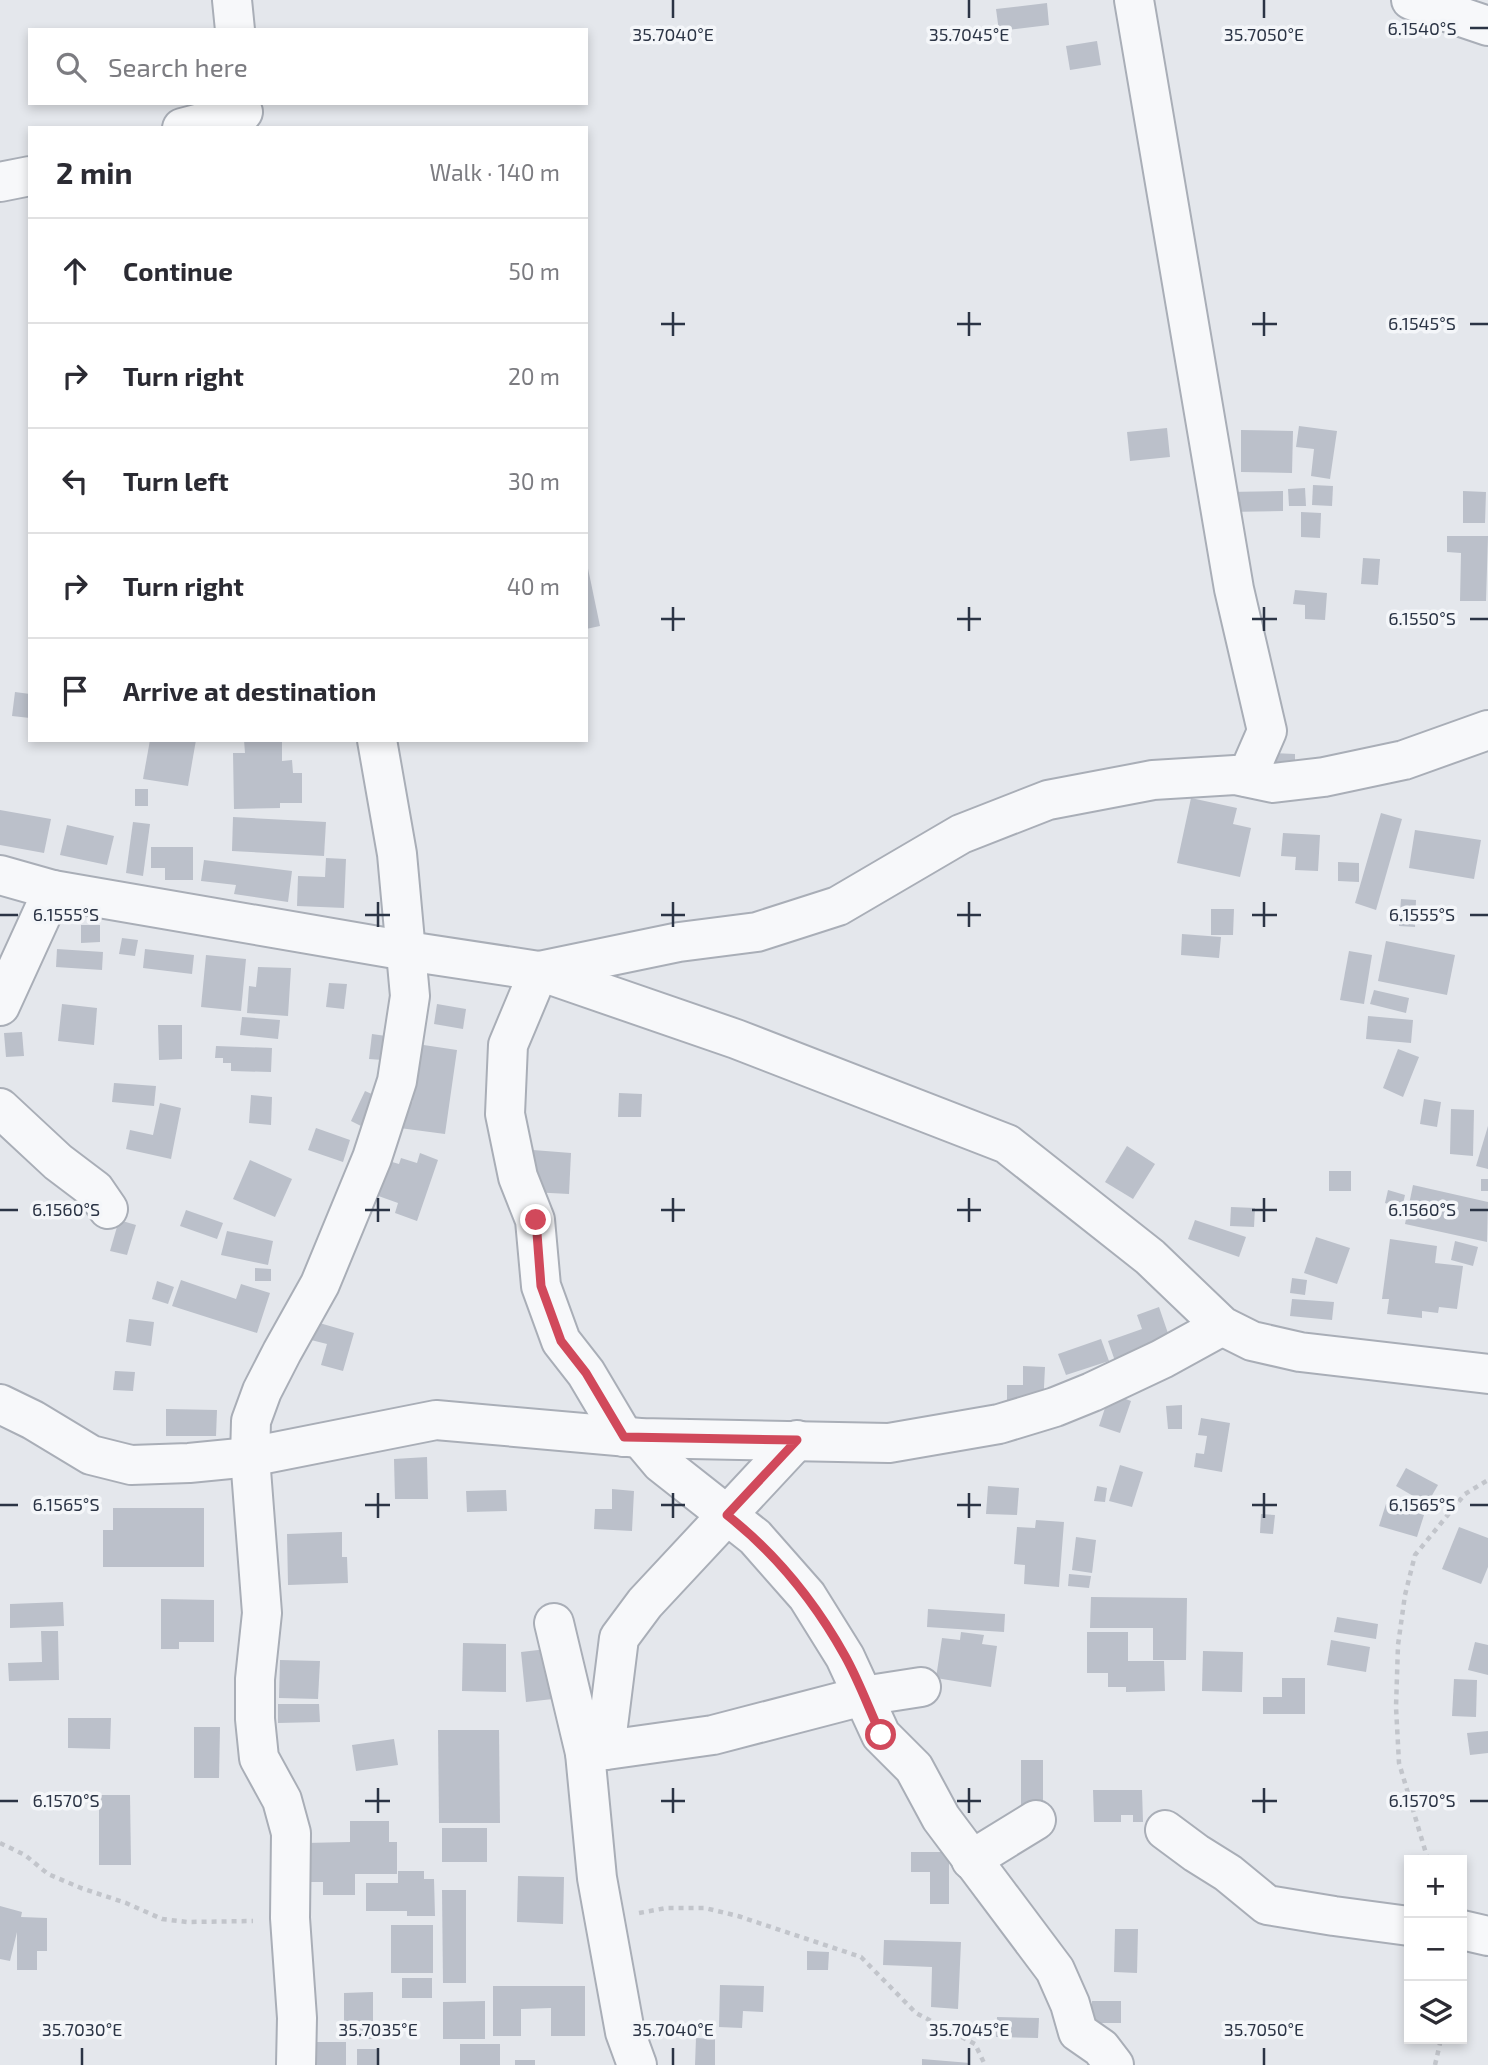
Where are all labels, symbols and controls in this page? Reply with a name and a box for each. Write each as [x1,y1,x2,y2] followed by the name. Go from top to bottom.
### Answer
[1387,17,1457,39] text: 6.1540°S
[632,23,714,45] text: 35.7040°E
[929,23,1009,45] text: 35.7045°E
[1224,23,1304,45] text: 35.7050°E
[28,28,588,105] search box
[52,48,90,86] icon: search
[108,51,248,82] text: Search here
[56,154,133,190] text: 2 min
[429,158,560,186] text: Walk · 140 m
[56,252,94,290] icon: ahead
[123,255,233,286] text: Continue
[509,257,560,285] text: 50 m
[1388,312,1456,334] text: 6.1545°S
[56,357,94,395] icon: right
[123,360,244,391] text: Turn right
[508,362,560,390] text: 20 m
[56,462,94,500] icon: left
[123,465,229,496] text: Turn left
[508,467,560,495] text: 30 m
[56,567,94,605] icon: right
[123,570,244,601] text: Turn right
[507,572,560,600] text: 40 m
[1388,607,1456,629] text: 6.1550°S
[56,672,94,710] icon: arrive
[123,675,376,706] text: Arrive at destination
[33,903,99,925] text: 6.1555°S
[1389,903,1455,925] text: 6.1555°S
[32,1198,100,1220] text: 6.1560°S
[1388,1198,1456,1220] text: 6.1560°S
[520,1204,551,1235] route end
[32,1493,100,1515] text: 6.1565°S
[1388,1493,1456,1515] text: 6.1565°S
[865,1719,896,1750] route start
[32,1789,100,1811] text: 6.1570°S
[1388,1789,1456,1811] text: 6.1570°S
[1404,1855,1467,2044] map controls
[1404,1855,1467,1918] button: +
[1404,1918,1467,1981] button: −
[1404,1981,1467,2044] button: layers
[42,2018,122,2040] text: 35.7030°E
[338,2018,418,2040] text: 35.7035°E
[632,2018,714,2040] text: 35.7040°E
[929,2018,1009,2040] text: 35.7045°E
[1224,2018,1304,2040] text: 35.7050°E

